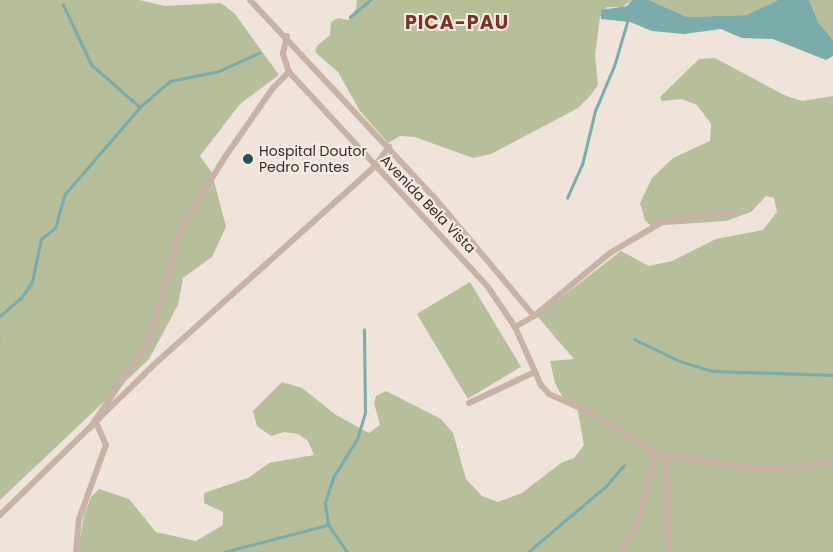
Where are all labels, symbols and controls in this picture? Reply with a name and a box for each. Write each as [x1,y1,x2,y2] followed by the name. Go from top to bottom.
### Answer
[404,12,510,34] district label: PICA-PAU
[259,143,367,176] place label: Hospital Doutor Pedro Fontes
[241,152,255,166] marker: Hospital Doutor Pedro Fontes
[377,152,479,256] street label: Avenida Bela Vista

